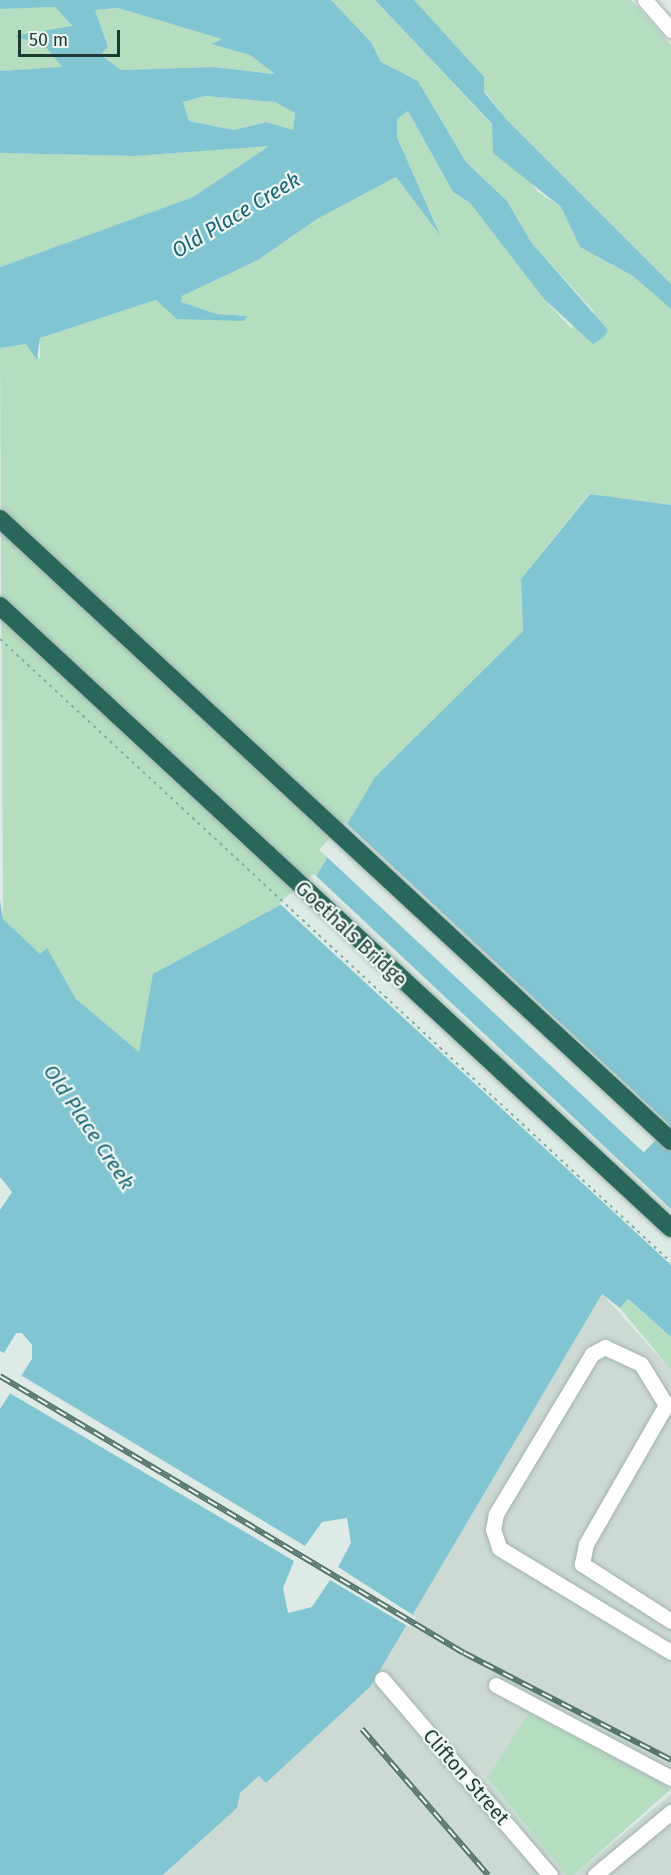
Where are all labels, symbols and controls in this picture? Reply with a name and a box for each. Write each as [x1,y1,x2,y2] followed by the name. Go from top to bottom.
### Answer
[21,18,123,56] scale bar
[29,29,68,51] text: 50 m
[167,167,305,263] water label: Old Place Creek
[290,876,412,992] street label: Goethals Bridge
[38,1060,140,1194] water label: Old Place Creek
[418,1724,514,1830] street label: Clifton Street

